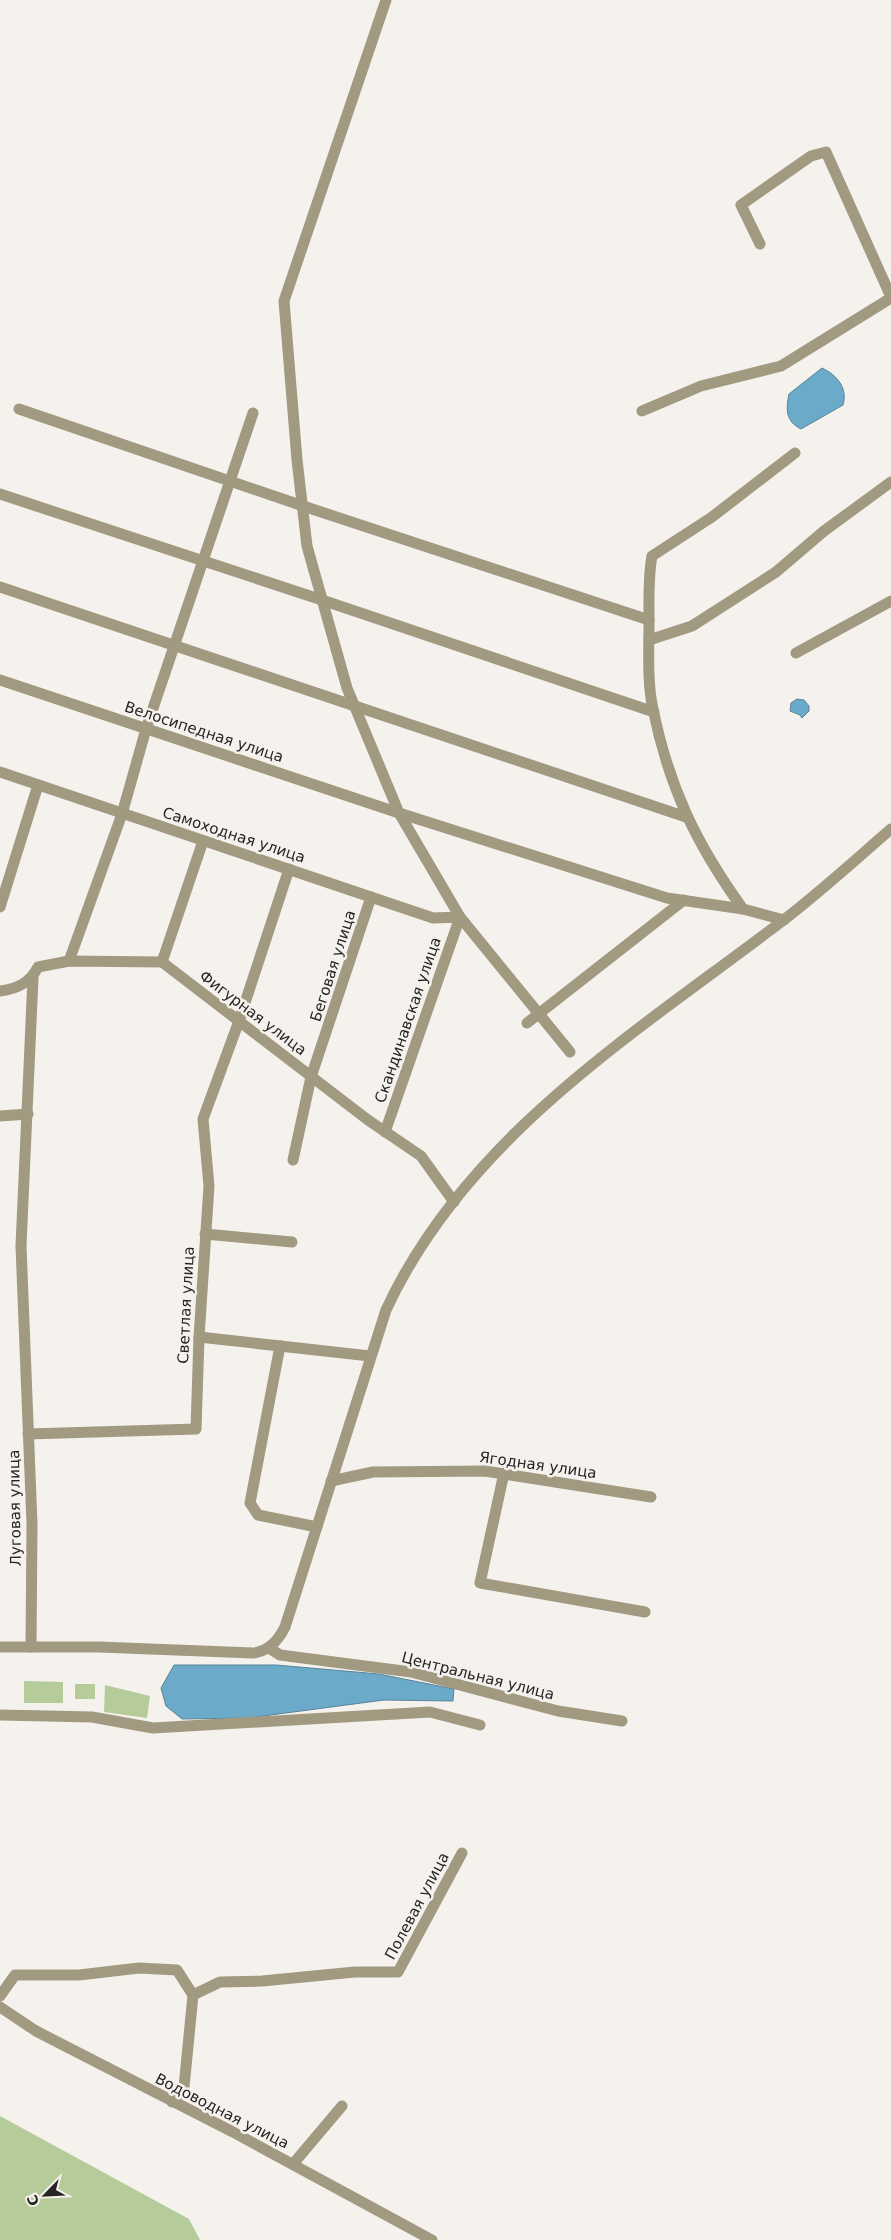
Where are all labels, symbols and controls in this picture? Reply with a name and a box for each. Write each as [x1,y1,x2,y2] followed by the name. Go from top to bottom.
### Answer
[122,698,286,766] street label: Велосипедная улица
[160,803,308,867] street label: Самоходная улица
[307,908,359,1024] street label: Беговая улица
[371,935,445,1105] street label: Скандинавская улица
[196,967,310,1059] street label: Фигурная улица
[174,1246,198,1364] street label: Светлая улица
[478,1448,598,1482] street label: Ягодная улица
[5,1450,25,1566] street label: Луговая улица
[400,1648,556,1704] street label: Центральная улица
[381,1849,453,1963] street label: Полевая улица
[152,2069,292,2153] street label: Водоводная улица
[20,2170,70,2220] north arrow
[24,2192,43,2208] text: С

